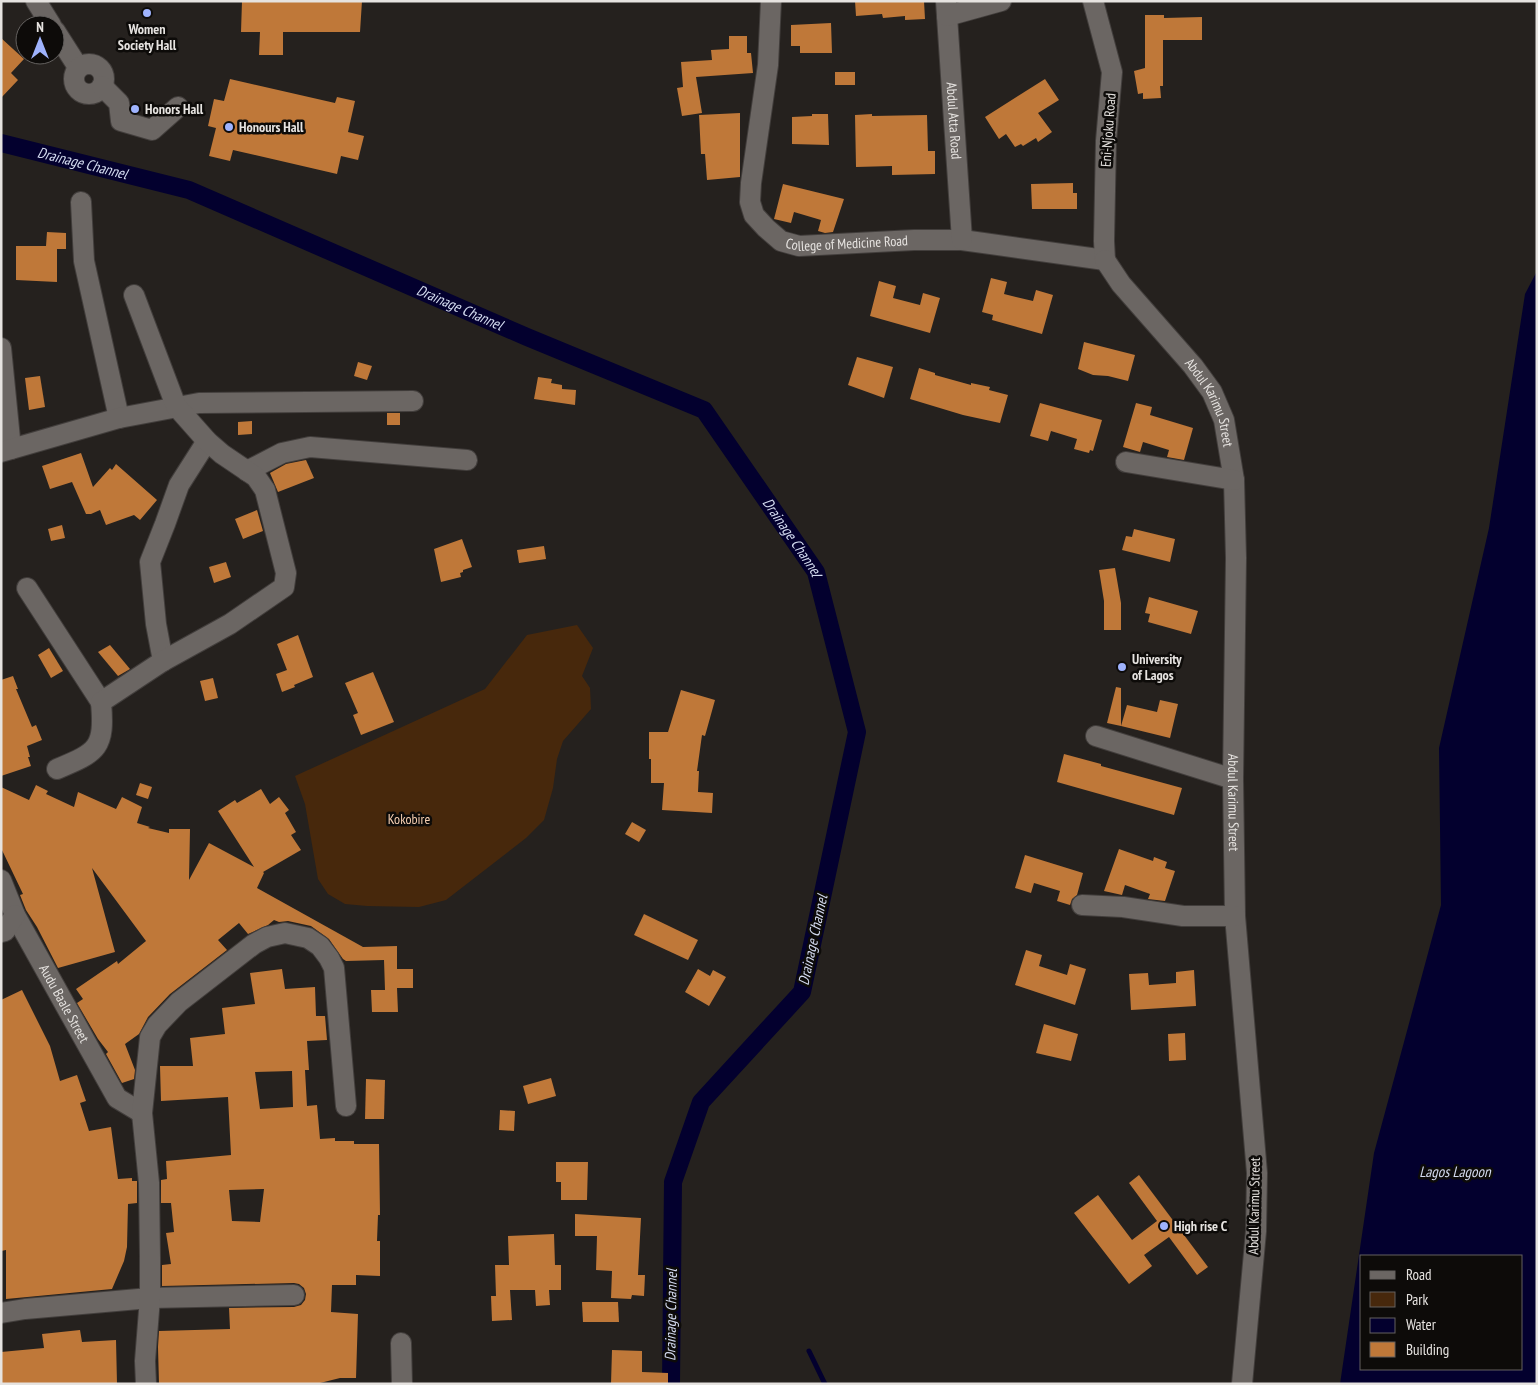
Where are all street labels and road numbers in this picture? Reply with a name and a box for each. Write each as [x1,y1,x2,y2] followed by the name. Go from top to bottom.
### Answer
[942,82,966,160] street label: Abdul Atta Road
[1096,92,1120,168] street label: Eni-Njoku Road
[784,231,908,255] street label: College of Medicine Road
[1181,354,1237,448] street label: Abdul Karimu Street
[1224,754,1243,851] street label: Abdul Karimu Street
[35,961,93,1046] street label: Audu Baale Street
[1244,1157,1264,1255] street label: Abdul Karimu Street

